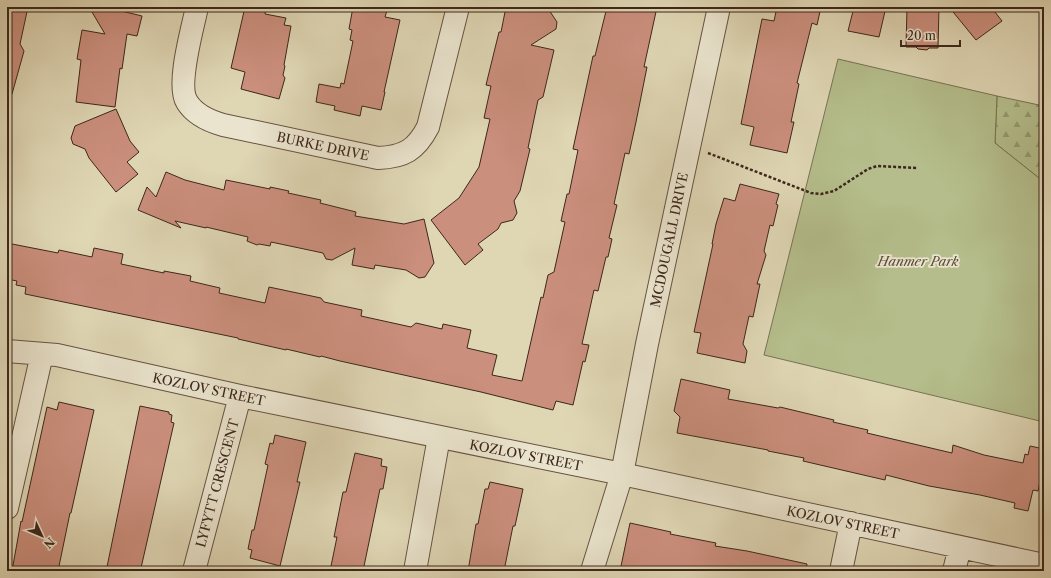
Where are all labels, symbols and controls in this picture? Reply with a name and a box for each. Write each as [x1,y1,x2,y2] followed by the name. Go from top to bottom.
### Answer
[901,22,960,48] scale bar
[907,28,936,43] text: 20 m
[275,128,371,164] street label: BURKE DRIVE
[647,171,691,309] street label: MCDOUGALL DRIVE
[876,253,959,269] park label: Hanmer Park
[151,369,267,409] street label: KOZLOV STREET
[192,417,242,549] street label: LYFYTT CRESCENT
[468,436,584,474] street label: KOZLOV STREET
[785,502,901,542] street label: KOZLOV STREET
[22,516,62,556] north arrow
[41,535,58,552] text: N

